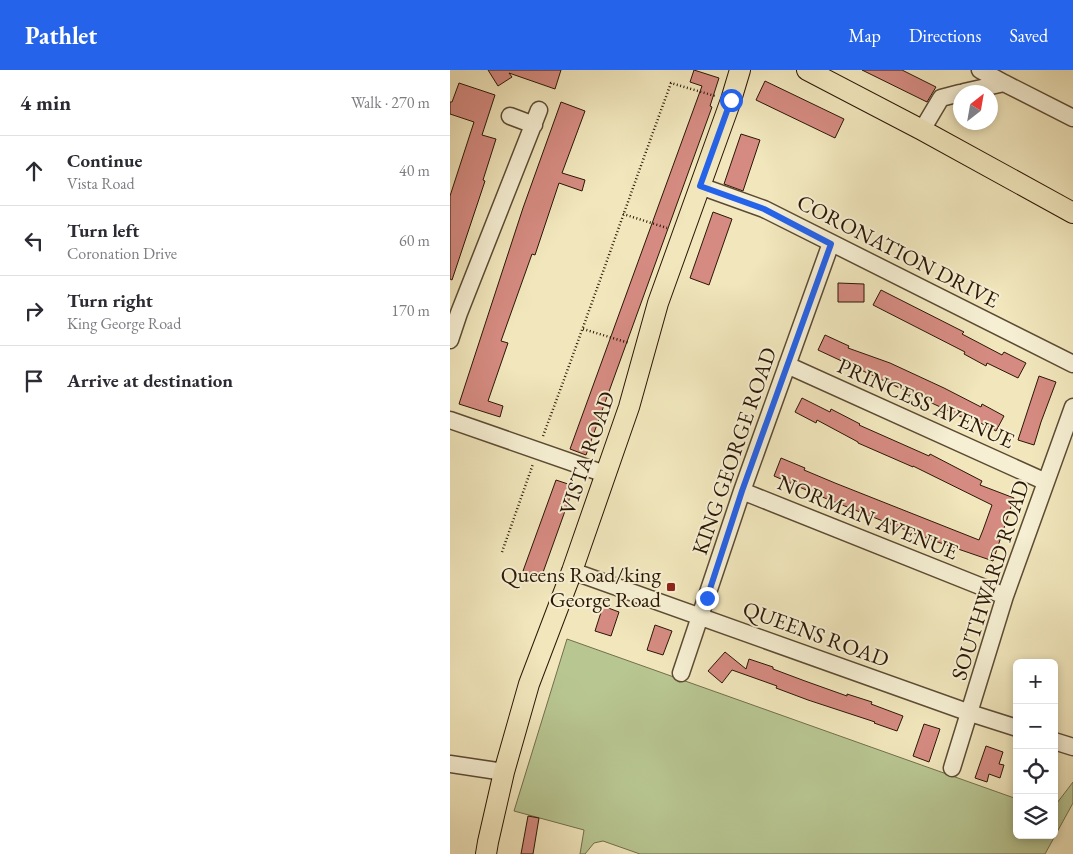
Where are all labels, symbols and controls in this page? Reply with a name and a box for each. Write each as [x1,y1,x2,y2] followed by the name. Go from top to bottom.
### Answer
[25,20,97,51] text: Pathlet
[849,24,881,47] text: Map
[909,24,981,47] text: Directions
[1009,24,1048,47] text: Saved
[953,85,998,130] north arrow
[20,89,71,116] text: 4 min
[720,89,743,112] route start
[351,92,430,113] text: Walk · 270 m
[67,148,142,173] text: Continue
[20,157,48,185] icon: ahead
[399,160,430,181] text: 40 m
[67,173,135,194] text: Vista Road
[792,187,1004,315] street label: CORONATION DRIVE
[67,218,139,243] text: Turn left
[20,227,48,255] icon: left
[399,230,430,251] text: 60 m
[67,243,177,264] text: Coronation Drive
[67,288,153,313] text: Turn right
[20,297,48,325] icon: right
[391,300,430,321] text: 170 m
[67,313,181,334] text: King George Road
[685,343,783,559] street label: KING GEORGE ROAD
[833,351,1019,455] street label: PRINCESS AVENUE
[20,367,48,395] icon: arrive
[67,368,233,393] text: Arrive at destination
[552,387,622,519] street label: VISTA ROAD
[773,468,963,566] street label: NORMAN AVENUE
[944,476,1036,684] street label: SOUTHWARD ROAD
[501,560,662,614] place label: Queens Road/king George Road
[665,581,677,593] marker: Queens Road/king George Road
[696,587,719,610] route end
[739,594,893,674] street label: QUEENS ROAD
[1013,659,1058,839] map controls
[1013,659,1058,704] button: +
[1013,704,1058,749] button: −
[1013,749,1058,794] button: locate
[1013,794,1058,839] button: layers

